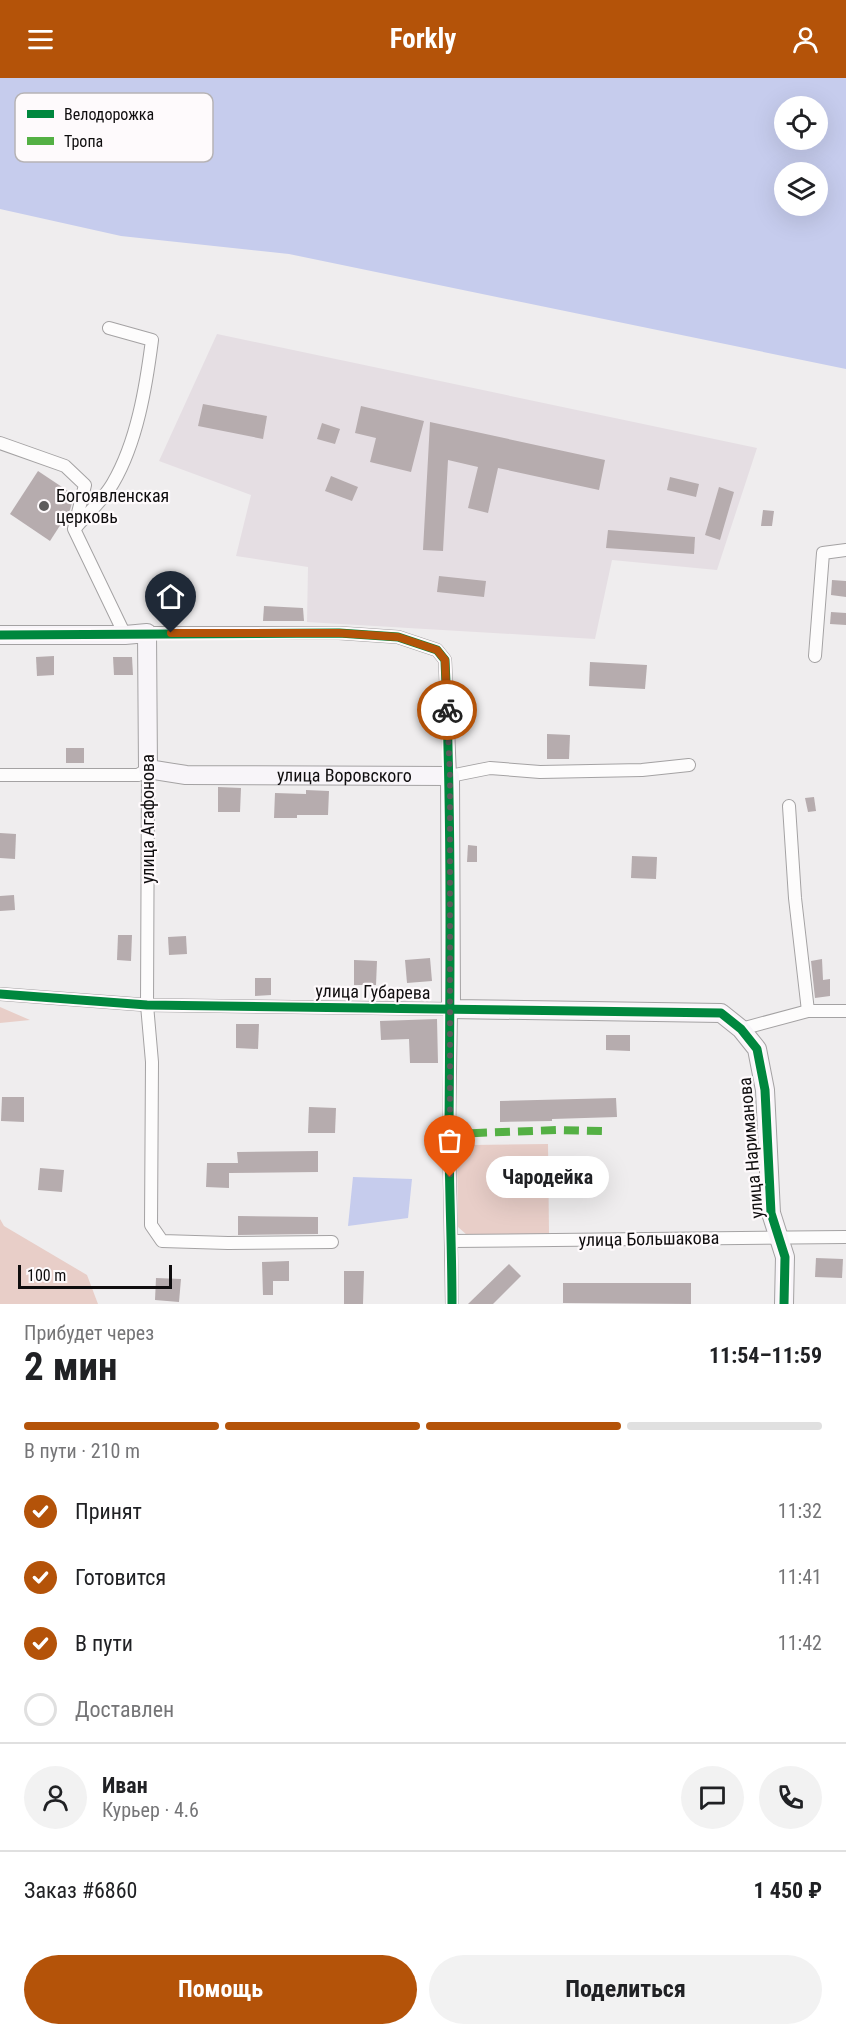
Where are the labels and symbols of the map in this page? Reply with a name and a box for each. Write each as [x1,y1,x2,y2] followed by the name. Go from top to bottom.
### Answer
[15,93,213,162] legend
[64,105,154,124] text: Велодорожка
[64,132,103,151] text: Тропа
[56,485,169,527] place label: Богоявленская церковь
[37,499,51,513] marker: Богоявленская церковь
[145,571,196,633] pin
[417,680,477,740] courier
[137,754,158,884] street label: улица Агафонова
[277,764,412,786] street label: улица Воровского
[315,980,431,1003] street label: улица Губарева
[734,1077,767,1220] street label: улица Нариманова
[424,1115,475,1177] pin
[486,1156,609,1198] callout: Чародейка
[578,1227,720,1250] street label: улица Большакова
[18,1262,172,1290] scale bar

